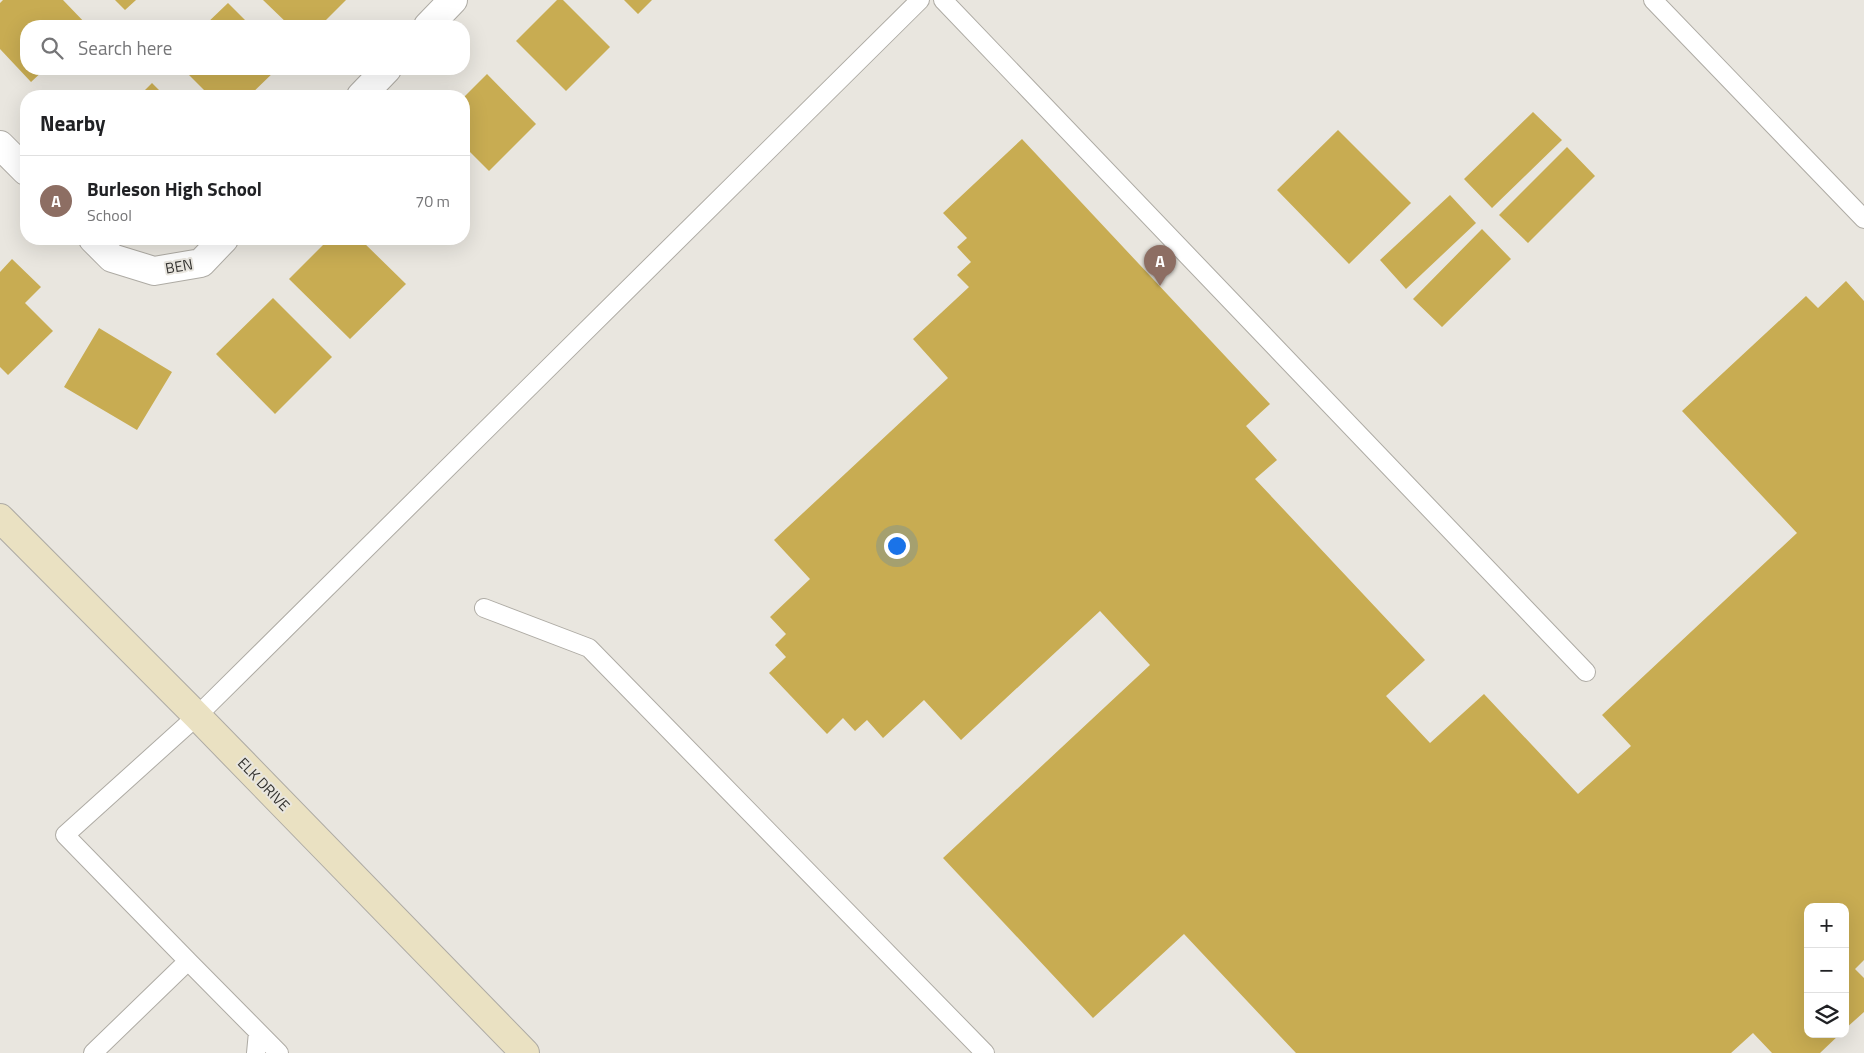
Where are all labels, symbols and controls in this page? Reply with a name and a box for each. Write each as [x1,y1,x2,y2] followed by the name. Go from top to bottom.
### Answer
[20,20,470,75] search box
[78,33,172,62] text: Search here
[38,34,66,62] icon: search
[40,107,105,139] text: Nearby
[87,174,262,203] text: Burleson High School
[51,189,61,213] text: A
[415,189,450,213] text: 70 m
[87,203,132,227] text: School
[1144,245,1176,286] pin: A
[163,252,195,280] street label: BEN
[884,533,910,559] your location
[232,752,296,816] street label: ELK DRIVE
[1804,903,1849,1038] map controls
[1804,903,1849,948] button: +
[1804,948,1849,993] button: −
[1804,993,1849,1038] button: layers

